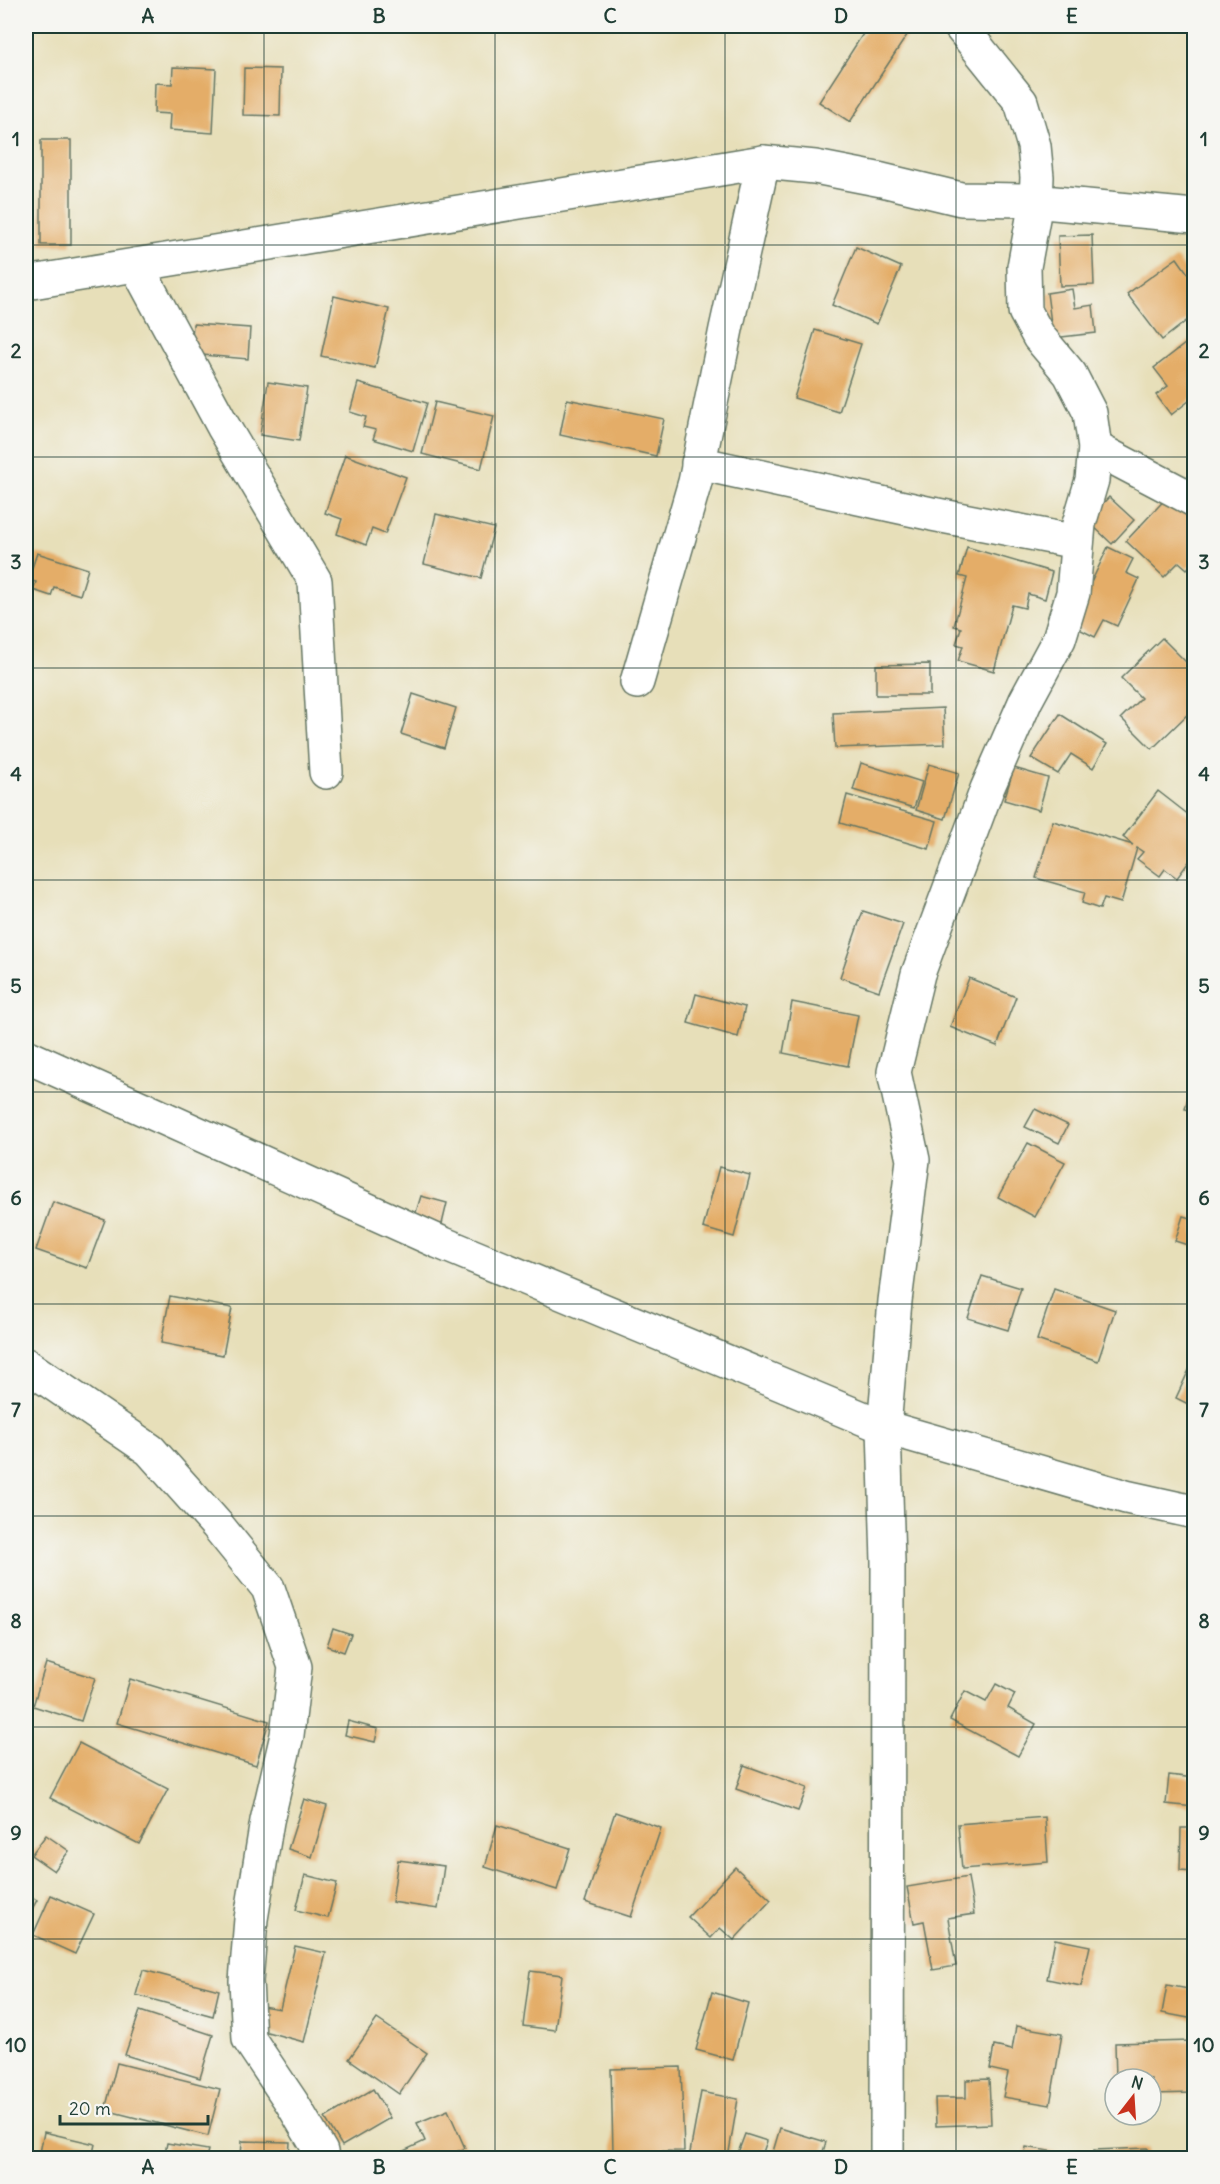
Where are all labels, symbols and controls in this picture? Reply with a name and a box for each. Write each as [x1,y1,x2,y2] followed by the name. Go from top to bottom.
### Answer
[142,3,155,28] text: A
[372,3,386,28] text: B
[603,3,617,28] text: C
[834,3,848,28] text: D
[1066,3,1078,28] text: E
[12,126,20,151] text: 1
[1200,126,1208,151] text: 1
[11,338,22,363] text: 2
[1199,338,1210,363] text: 2
[10,549,22,574] text: 3
[1198,549,1210,574] text: 3
[10,761,22,786] text: 4
[1198,761,1210,786] text: 4
[10,973,22,998] text: 5
[1198,973,1210,998] text: 5
[10,1185,22,1210] text: 6
[1198,1185,1210,1210] text: 6
[11,1397,21,1422] text: 7
[1199,1397,1209,1422] text: 7
[10,1608,22,1633] text: 8
[1198,1608,1210,1633] text: 8
[10,1820,22,1845] text: 9
[1198,1820,1210,1845] text: 9
[5,2032,27,2057] text: 10
[1193,2032,1215,2057] text: 10
[1103,2067,1163,2127] north arrow
[1129,2071,1146,2094] text: N
[60,2088,208,2126] scale bar
[69,2097,111,2120] text: 20 m
[142,2154,155,2179] text: A
[372,2154,386,2179] text: B
[603,2154,617,2179] text: C
[834,2154,848,2179] text: D
[1066,2154,1078,2179] text: E

